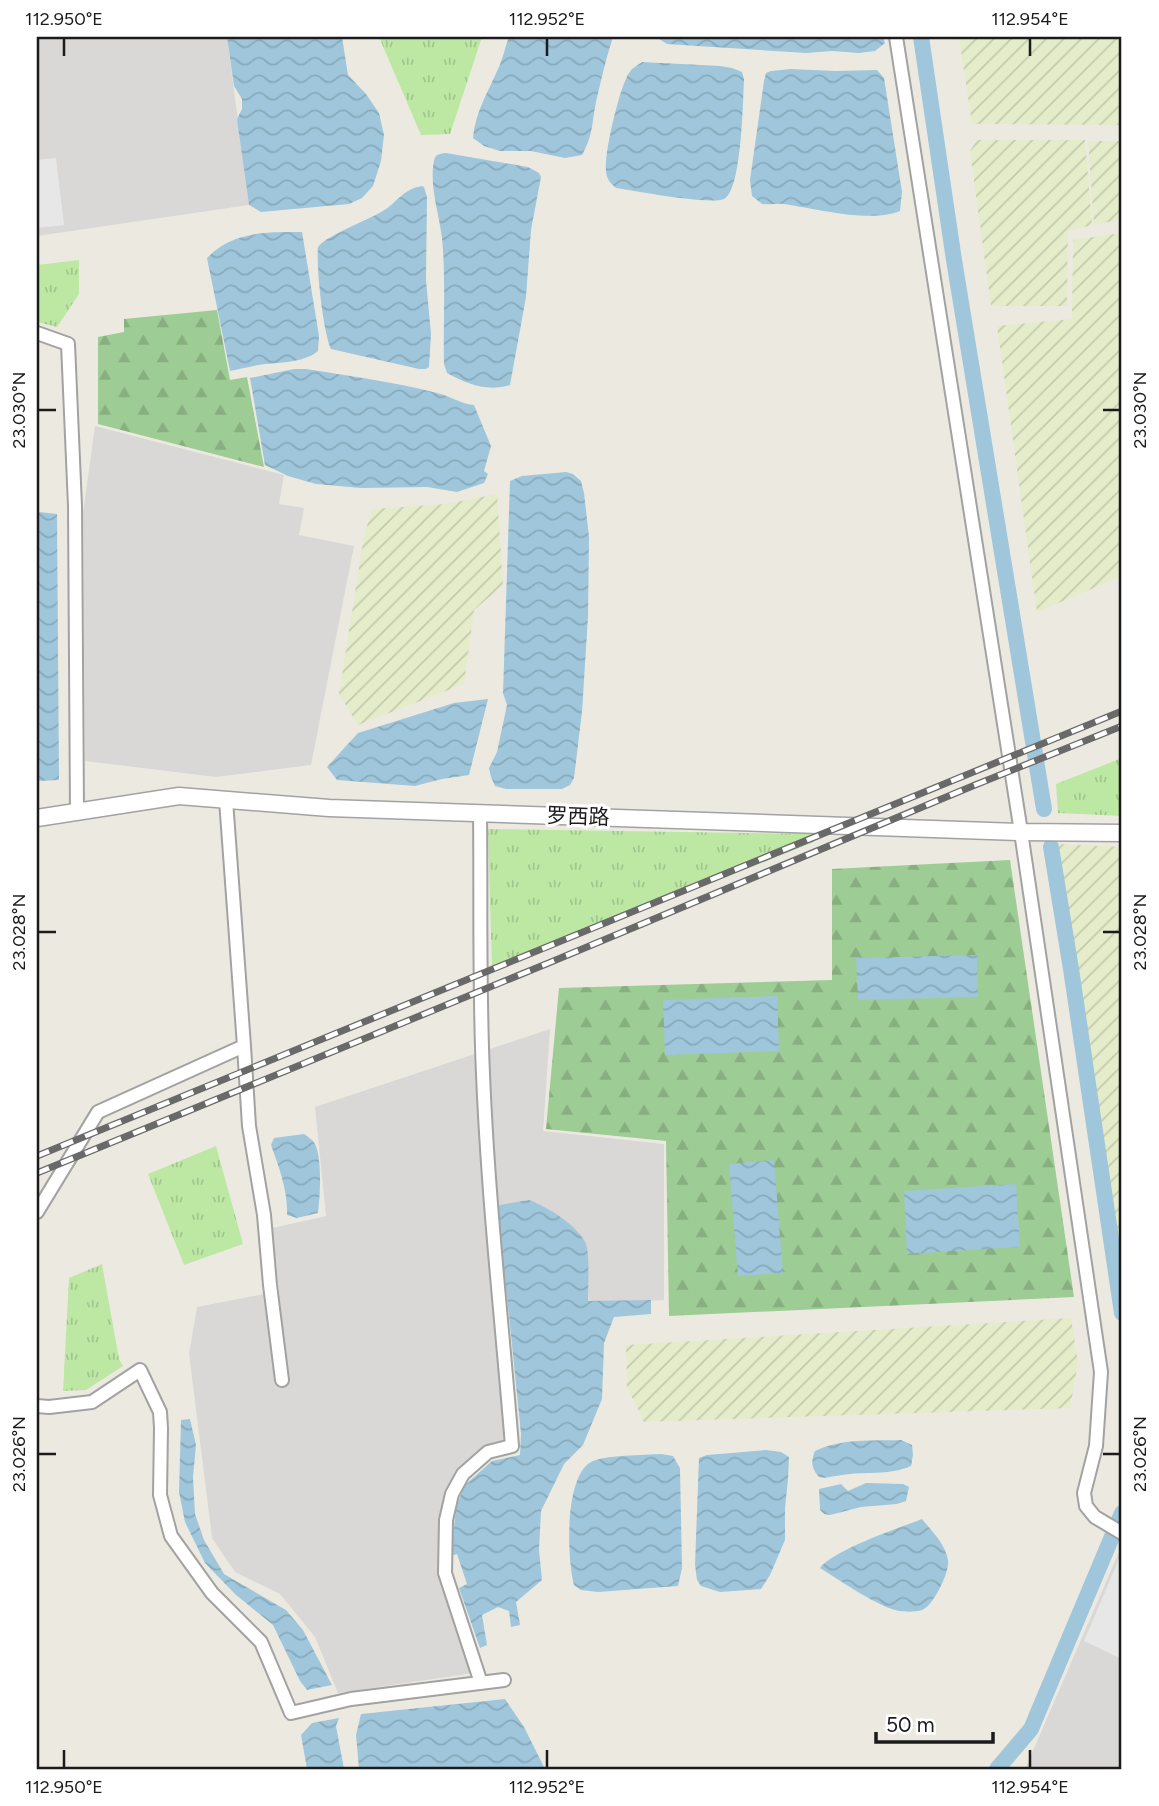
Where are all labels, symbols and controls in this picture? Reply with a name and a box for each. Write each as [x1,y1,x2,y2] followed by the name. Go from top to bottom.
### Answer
[25,8,103,30] text: 112.950°E
[509,8,585,30] text: 112.952°E
[991,8,1069,30] text: 112.954°E
[8,371,30,449] text: 23.030°N
[1129,371,1151,449] text: 23.030°N
[546,802,610,830] street label: 罗西路
[8,894,30,970] text: 23.028°N
[1129,894,1151,970] text: 23.028°N
[8,1416,30,1492] text: 23.026°N
[1129,1416,1151,1492] text: 23.026°N
[876,1701,993,1745] scale bar
[886,1712,935,1737] text: 50 m
[25,1776,103,1798] text: 112.950°E
[509,1776,585,1798] text: 112.952°E
[991,1776,1069,1798] text: 112.954°E

